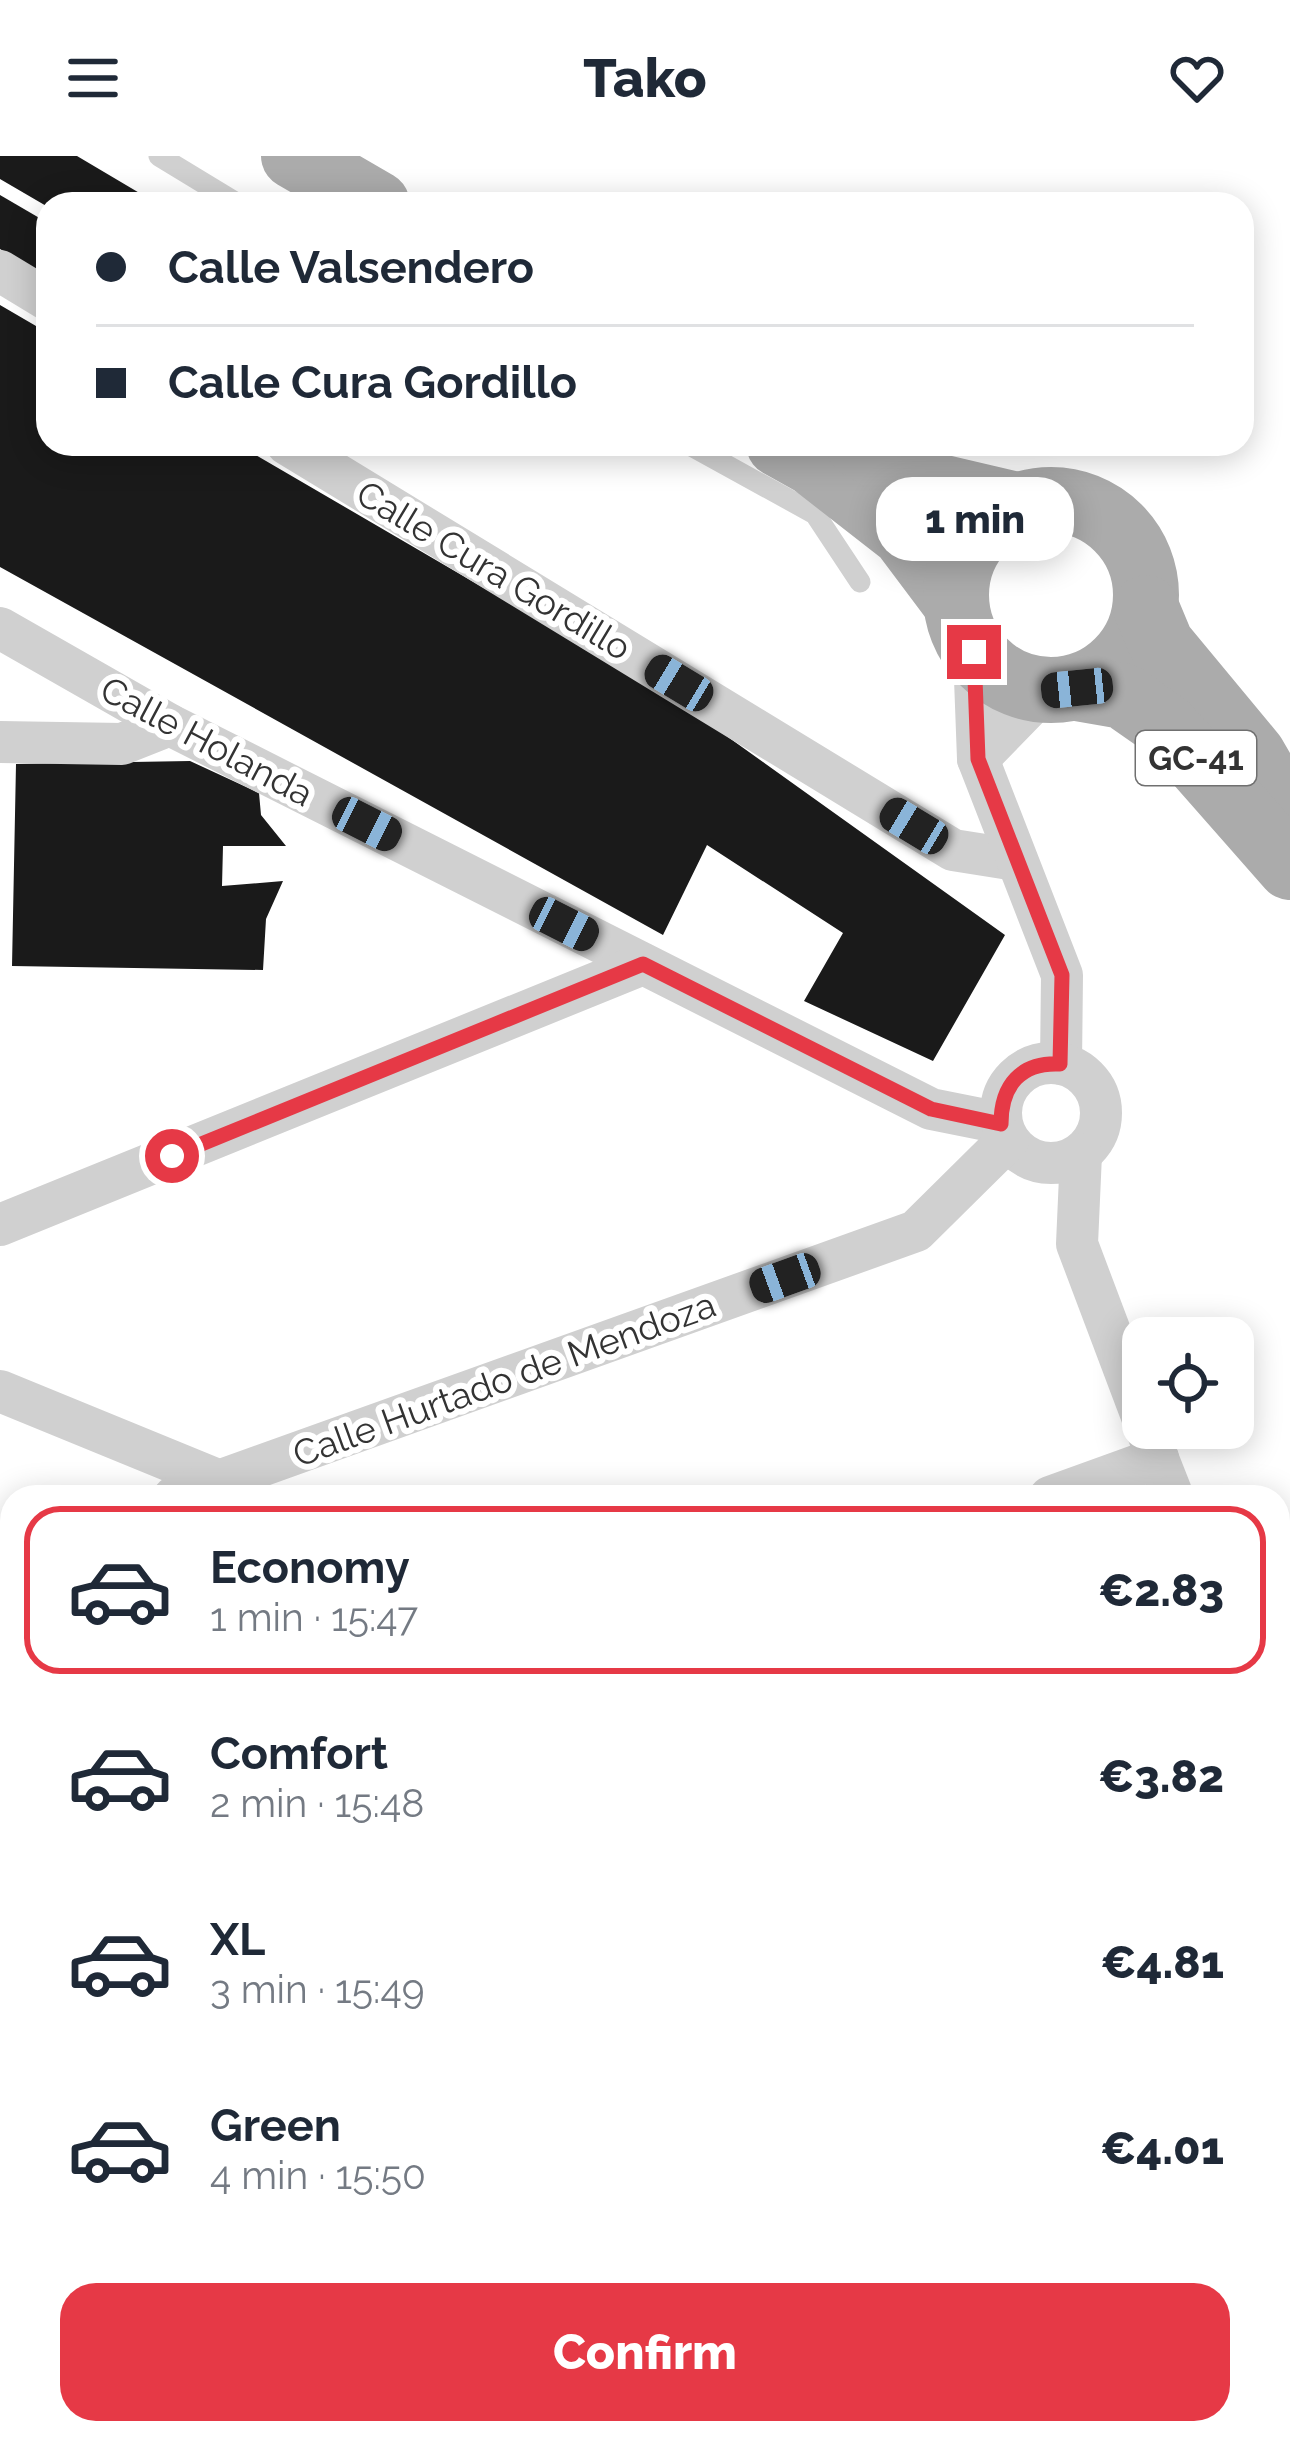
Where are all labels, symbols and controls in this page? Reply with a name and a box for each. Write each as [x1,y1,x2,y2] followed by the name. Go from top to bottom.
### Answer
[60,45,126,111] icon: menu
[1164,45,1230,111] icon: heart
[583,46,707,110] text: Tako
[168,241,534,294] text: Calle Valsendero
[168,356,577,409] text: Calle Cura Gordillo
[349,472,639,668] street label: Calle Cura Gordillo
[875,478,1073,562] callout: 1 min
[925,496,1025,542] text: 1 min
[947,625,1001,679] route end
[639,649,719,717] car
[1039,666,1115,710] car
[94,667,320,815] street label: Calle Holanda
[1136,731,1256,785] road number: GC-41
[327,792,407,856] car
[874,792,954,860] car
[524,892,604,956] car
[145,1129,199,1183] route start
[745,1249,825,1307] car
[287,1283,721,1475] street label: Calle Hurtado de Mendoza
[1122,1317,1254,1449] map controls
[1122,1317,1254,1449] button: locate
[66,1536,174,1644] icon: car
[210,1541,410,1594] text: Economy
[1098,1564,1224,1617] text: €2.83
[210,1594,418,1640] text: 1 min · 15:47
[66,1722,174,1830] icon: car
[210,1727,388,1780] text: Comfort
[1098,1750,1224,1803] text: €3.82
[210,1780,424,1826] text: 2 min · 15:48
[66,1908,174,2016] icon: car
[210,1913,265,1966] text: XL
[1101,1936,1224,1989] text: €4.81
[210,1966,425,2012] text: 3 min · 15:49
[66,2094,174,2202] icon: car
[210,2099,341,2152] text: Green
[1100,2122,1224,2175] text: €4.01
[210,2152,426,2198] text: 4 min · 15:50
[60,2283,1230,2421] button: Confirm

